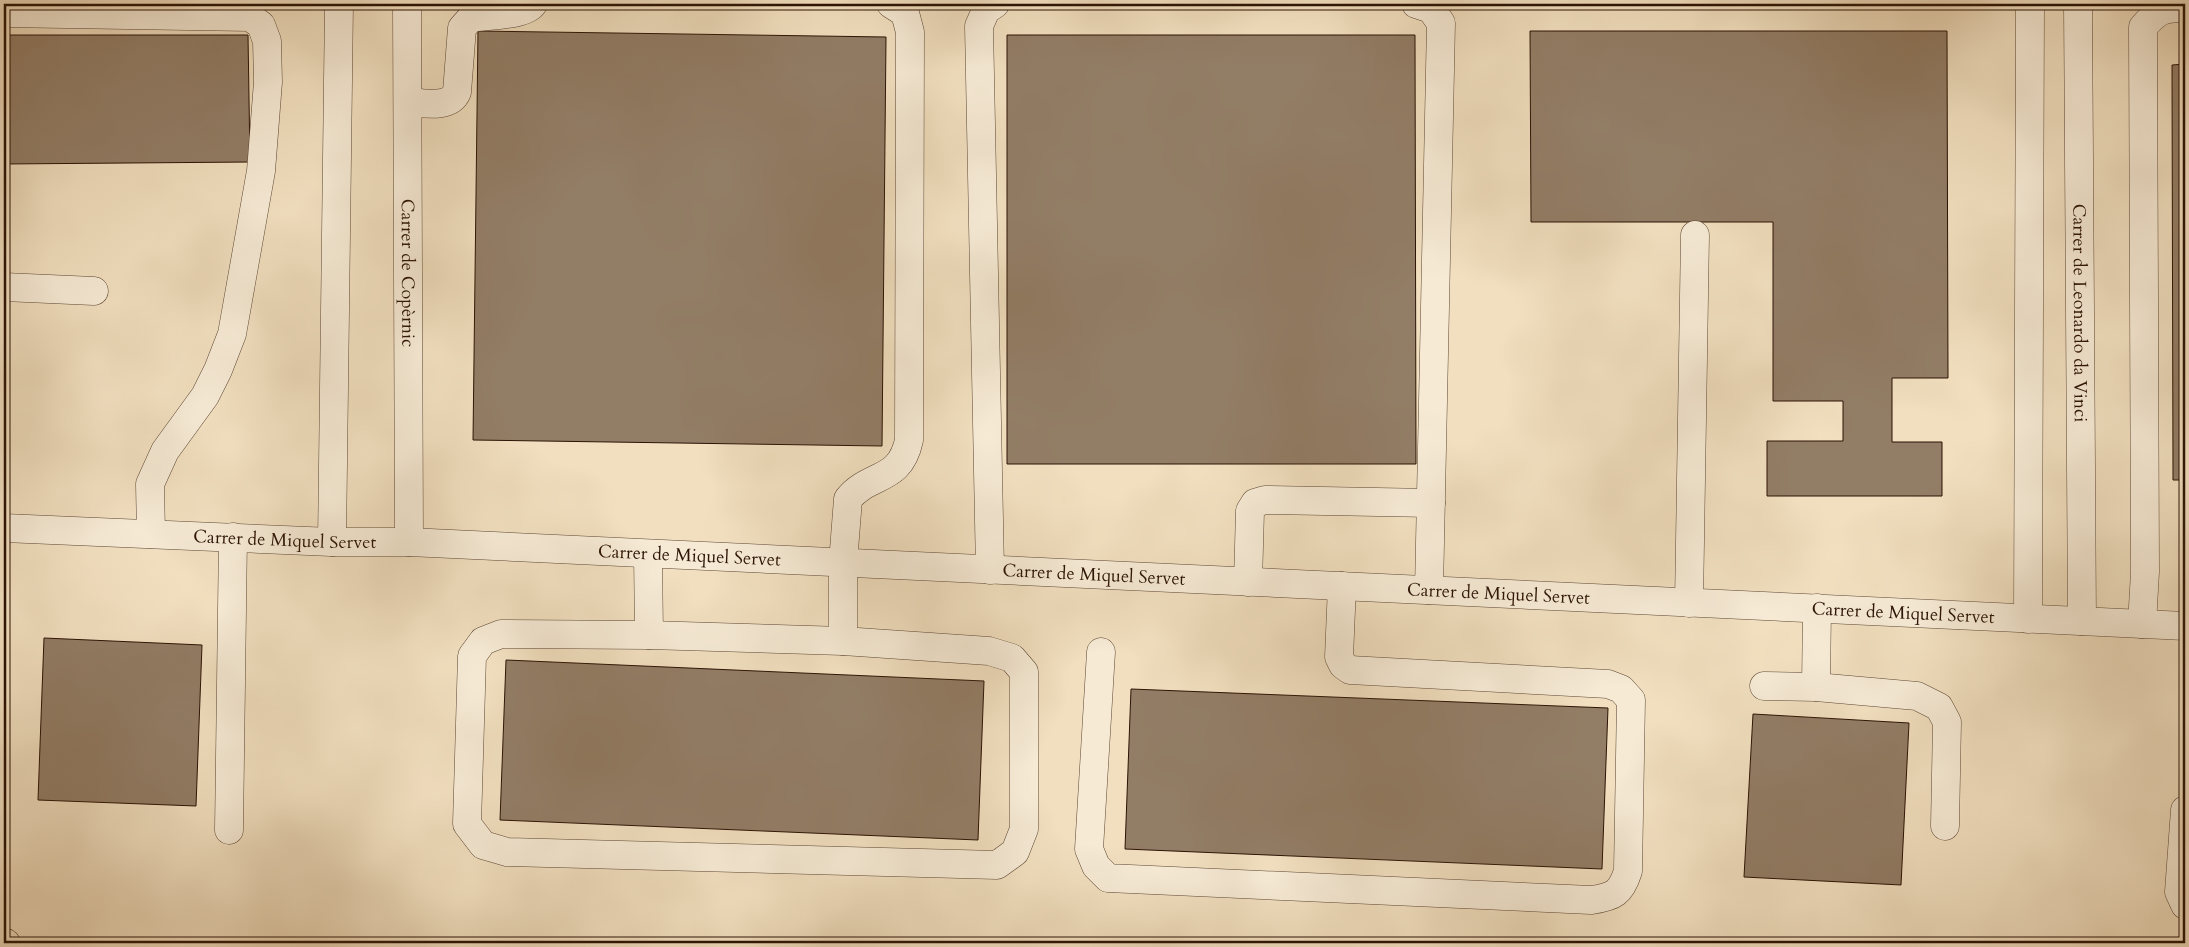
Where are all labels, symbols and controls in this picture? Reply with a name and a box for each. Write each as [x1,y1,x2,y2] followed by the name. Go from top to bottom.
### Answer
[395,199,420,347] street label: Carrer de Copèrnic
[2066,204,2093,422] street label: Carrer de Leonardo da Vinci
[193,524,376,555] street label: Carrer de Miquel Servet
[597,539,782,573] street label: Carrer de Miquel Servet
[1002,558,1186,592] street label: Carrer de Miquel Servet
[1407,577,1591,611] street label: Carrer de Miquel Servet
[1811,596,1995,630] street label: Carrer de Miquel Servet

